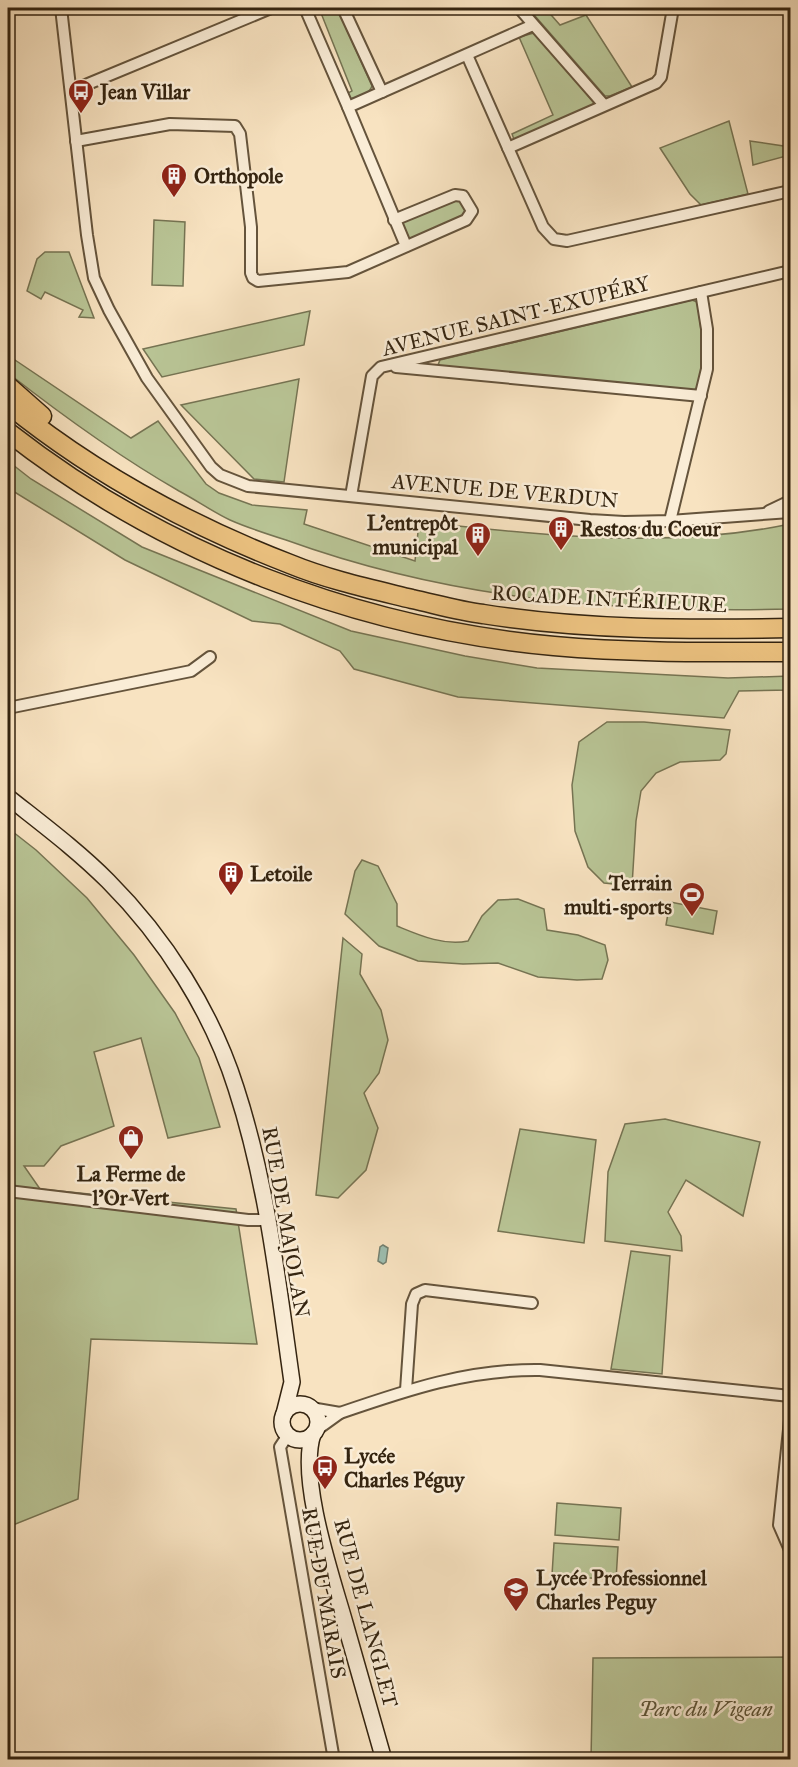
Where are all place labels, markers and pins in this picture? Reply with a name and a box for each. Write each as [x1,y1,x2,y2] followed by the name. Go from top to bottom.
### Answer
[66,77,96,115] bus stop icon: Jean Villar
[97,79,191,106] place label: Jean Villar
[159,161,189,199] building icon: Orthopole
[194,163,283,189] place label: Orthopole
[367,510,459,560] place label: L'entrepôt municipal
[546,514,576,552] building icon: Restos du Coeur
[580,516,722,542] place label: Restos du Coeur
[463,520,493,558] building icon: L'entrepôt municipal
[216,859,246,897] building icon: Letoile
[250,861,313,887] place label: Letoile
[563,870,673,920] place label: Terrain multi-sports
[677,880,707,918] sports icon: Terrain multi-sports
[116,1123,146,1161] shop icon: La Ferme de l'Or Vert
[77,1161,186,1211] place label: La Ferme de l'Or Vert
[344,1443,465,1493] place label: Lycée Charles Péguy
[310,1453,340,1491] bus stop icon: Lycée Charles Péguy
[536,1565,708,1615] place label: Lycée Professionnel Charles Peguy
[501,1575,531,1613] school or university icon: Lycée Professionnel Charles Peguy

